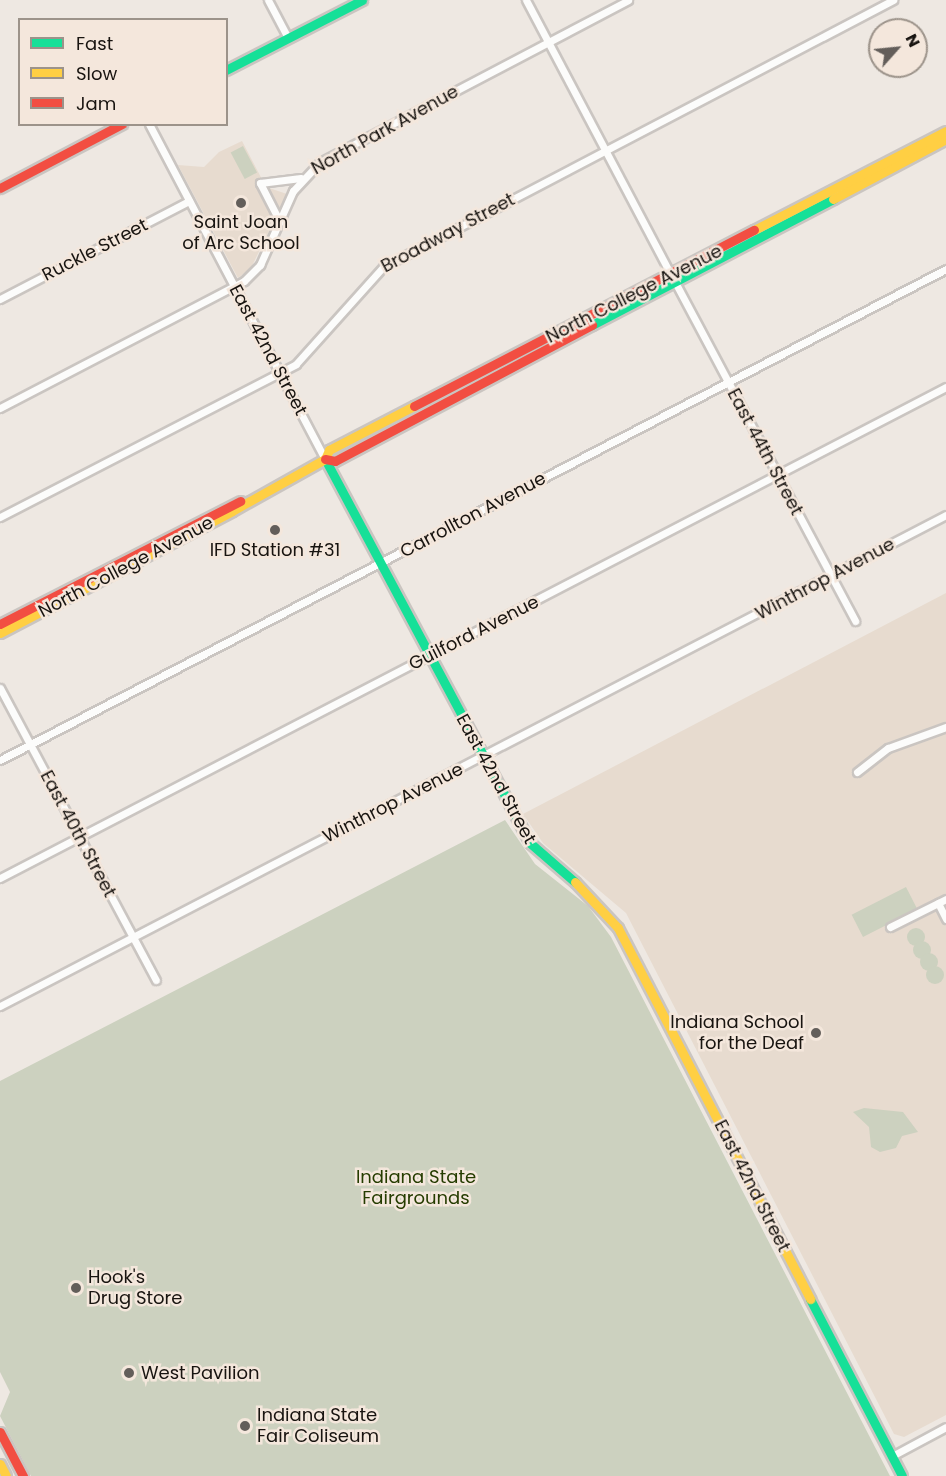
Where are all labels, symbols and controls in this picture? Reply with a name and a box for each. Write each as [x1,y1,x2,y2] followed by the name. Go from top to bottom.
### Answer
[18,18,228,126] legend
[868,18,928,78] north arrow
[900,30,926,51] text: N
[76,31,113,56] text: Fast
[76,61,117,86] text: Slow
[308,81,462,179] street label: North Park Avenue
[76,91,116,116] text: Jam
[378,189,518,277] street label: Broadway Street
[234,196,248,210] marker: Saint Joan of Arc School
[182,212,300,254] place label: Saint Joan of Arc School
[39,214,151,286] street label: Ruckle Street
[542,240,726,348] street label: North College Avenue
[224,281,312,419] street label: East 42nd Street
[723,385,807,519] street label: East 44th Street
[396,467,550,563] street label: Carrollton Avenue
[35,512,217,622] street label: North College Avenue
[268,523,282,537] marker: IFD Station #31
[752,533,898,625] street label: Winthrop Avenue
[210,539,340,561] place label: IFD Station #31
[405,591,543,675] street label: Guilford Avenue
[451,710,541,848] street label: East 42nd Street
[319,758,467,848] street label: Winthrop Avenue
[36,767,120,901] street label: East 40th Street
[670,1012,804,1054] place label: Indiana School for the Deaf
[809,1026,823,1040] marker: Indiana School for the Deaf
[709,1116,795,1256] street label: East 42nd Street
[356,1167,476,1210] park label: Indiana State Fairgrounds
[88,1267,182,1310] place label: Hook's Drug Store
[69,1281,83,1295] marker: Hook's Drug Store
[141,1362,259,1384] place label: West Pavilion
[122,1366,136,1380] marker: West Pavilion
[257,1405,379,1448] place label: Indiana State Fair Coliseum
[238,1419,252,1433] marker: Indiana State Fair Coliseum

